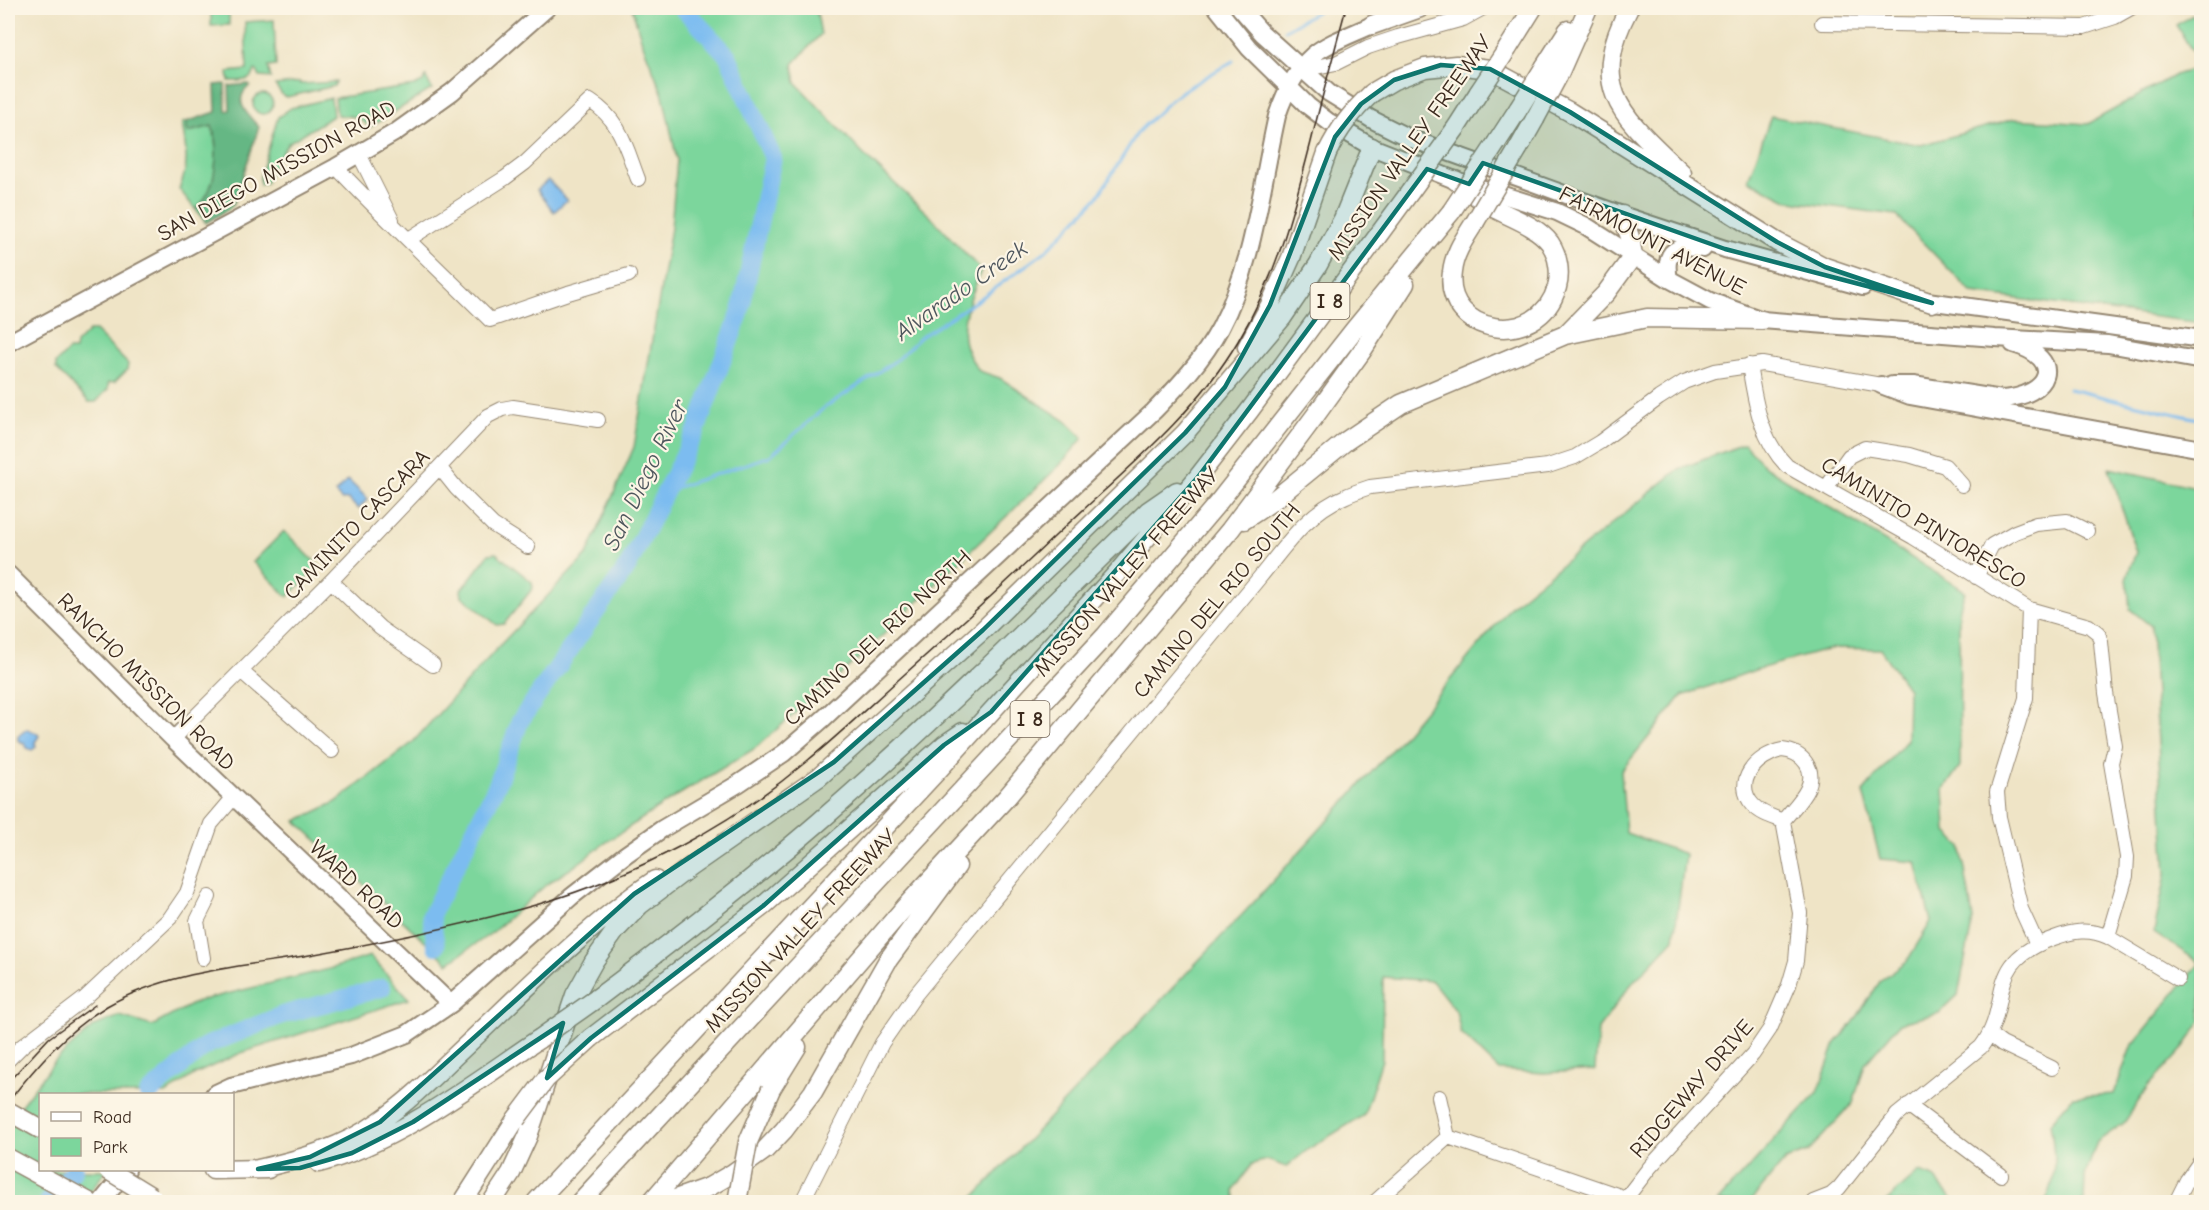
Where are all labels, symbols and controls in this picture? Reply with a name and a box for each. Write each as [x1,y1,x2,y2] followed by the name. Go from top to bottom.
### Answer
[1322,30,1498,265] street label: MISSION VALLEY FREEWAY
[153,95,400,247] street label: SAN DIEGO MISSION ROAD
[1555,181,1750,301] street label: FAIRMOUNT AVENUE
[888,234,1033,347] water label: Alvarado Creek
[1310,283,1350,319] road number: I 8
[596,394,694,555] water label: San Diego River
[278,444,435,605] street label: CAMINITO CASCARA
[1816,451,2031,594] street label: CAMINITO PINTORESCO
[1029,462,1225,682] street label: MISSION VALLEY FREEWAY
[1128,498,1306,703] street label: CAMINO DEL RIO SOUTH
[779,544,977,731] street label: CAMINO DEL RIO NORTH
[52,588,240,776] street label: RANCHO MISSION ROAD
[1010,701,1050,737] road number: I 8
[699,823,902,1038] street label: MISSION VALLEY FREEWAY
[304,835,409,935] street label: WARD ROAD
[1625,1014,1759,1163] street label: RIDGEWAY DRIVE
[39,1093,234,1171] legend
[93,1107,132,1128] text: Road
[93,1137,128,1158] text: Park

